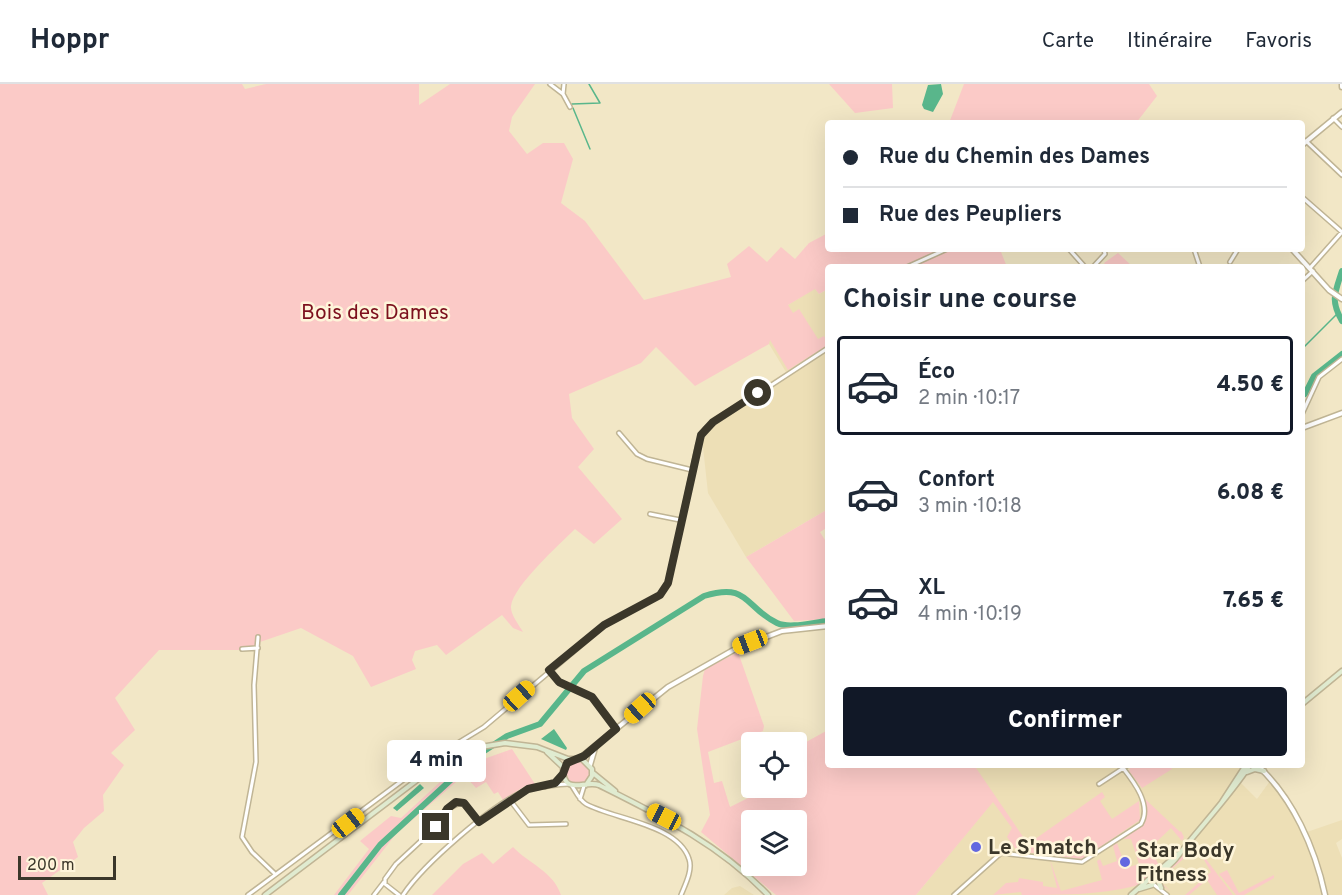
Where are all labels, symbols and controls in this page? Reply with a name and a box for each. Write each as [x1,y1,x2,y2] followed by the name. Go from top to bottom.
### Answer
[30,23,109,59] text: Hoppr
[1042,28,1094,55] text: Carte
[1127,28,1212,55] text: Itinéraire
[1245,28,1312,55] text: Favoris
[879,144,1150,171] text: Rue du Chemin des Dames
[879,202,1062,229] text: Rue des Peupliers
[843,283,1077,317] text: Choisir une course
[301,300,449,327] park label: Bois des Dames
[846,359,900,413] icon: car
[918,359,955,386] text: Éco
[1217,372,1284,399] text: 4.50 €
[744,379,771,406] route start
[918,386,1020,412] text: 2 min · 10:17
[846,467,900,521] icon: car
[918,467,995,494] text: Confort
[1217,480,1284,507] text: 6.08 €
[918,494,1022,520] text: 3 min · 10:18
[846,575,900,629] icon: car
[918,575,945,602] text: XL
[1223,588,1284,615] text: 7.65 €
[918,602,1022,628] text: 4 min · 10:19
[730,627,770,657] car
[500,677,538,715] car
[843,687,1287,756] button: Confirmer
[621,689,659,727] car
[741,732,807,876] map controls
[741,732,807,798] button: locate
[386,740,486,782] callout: 4 min
[410,748,463,774] text: 4 min
[644,801,684,833] car
[328,805,368,841] car
[741,810,807,876] button: layers
[422,813,449,840] route end
[988,835,1097,862] place label: Le S'match
[1137,838,1234,889] place label: Star Body Fitness
[969,840,983,854] marker: Le S'match
[18,853,116,880] scale bar
[1118,855,1132,869] marker: Star Body Fitness
[27,856,75,876] text: 200 m

